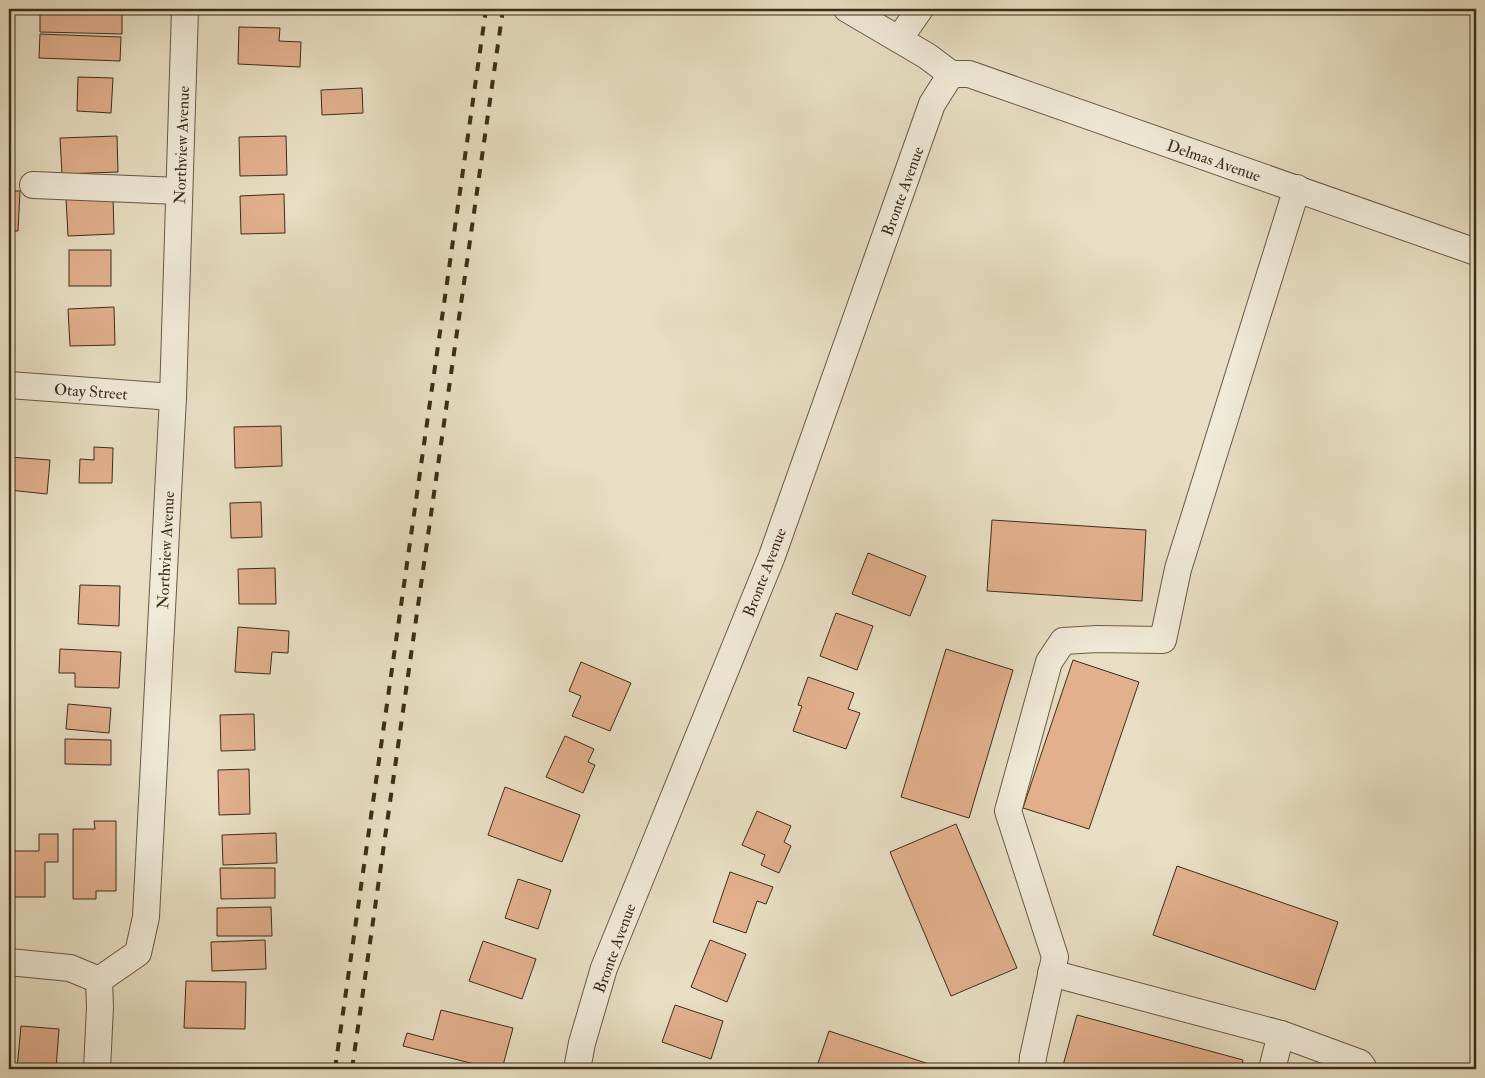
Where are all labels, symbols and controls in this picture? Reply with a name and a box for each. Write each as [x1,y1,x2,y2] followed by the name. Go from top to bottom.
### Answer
[170,85,194,204] street label: Northview Avenue
[1164,136,1264,186] street label: Delmas Avenue
[878,144,928,239] street label: Bronte Avenue
[54,379,128,405] street label: Otay Street
[153,490,179,610] street label: Northview Avenue
[739,525,791,620] street label: Bronte Avenue
[590,901,640,996] street label: Bronte Avenue

